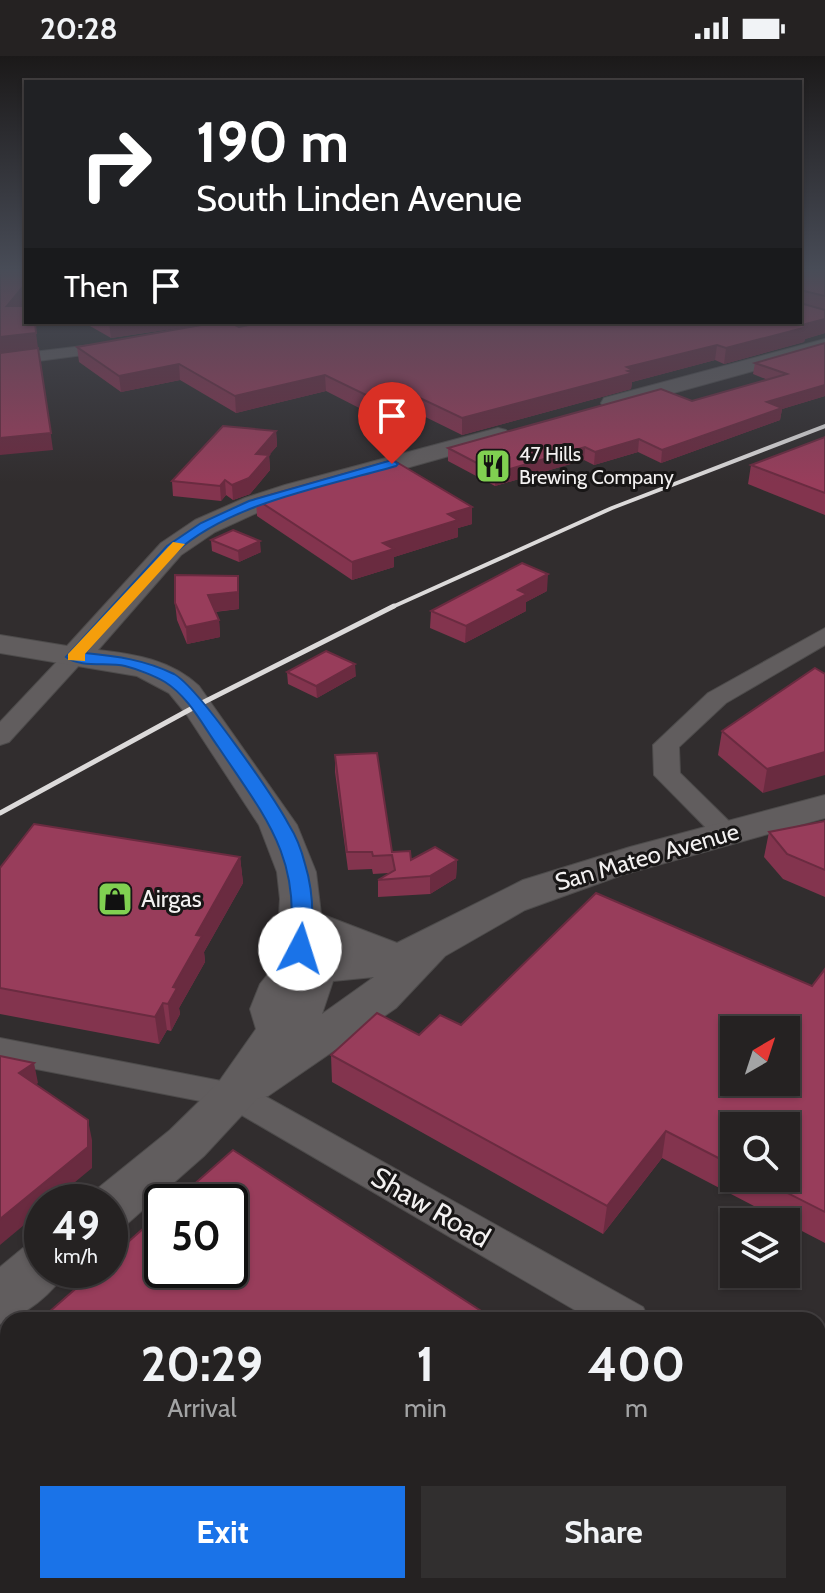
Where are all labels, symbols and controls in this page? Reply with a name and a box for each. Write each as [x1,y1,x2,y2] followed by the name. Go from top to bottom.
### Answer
[40,10,118,47] text: 20:28
[196,108,349,176] text: 190 m
[64,112,168,216] icon: right
[196,176,522,220] text: South Linden Avenue
[144,264,188,308] icon: arrive
[64,268,128,305] text: Then
[358,382,426,464] pin
[370,394,414,438] icon: arrive
[519,442,674,489] place label: 47 Hills Brewing Company
[474,447,512,485] restaurant icon: 47 Hills Brewing Company
[552,816,742,897] street label: San Mateo Avenue
[96,880,134,918] shop icon: Airgas
[141,884,202,913] place label: Airgas
[258,907,342,991] position arrow
[720,1016,800,1096] north arrow
[720,1016,800,1288] map controls
[720,1112,800,1192] button: search
[365,1159,497,1255] street label: Shaw Road
[144,1184,248,1288] speed limit sign: 50
[52,1201,100,1250] text: 49
[720,1208,800,1288] button: layers
[54,1244,98,1268] text: km/h
[141,1335,263,1393] text: 20:29
[416,1335,434,1393] text: 1
[588,1335,685,1393] text: 400
[167,1392,237,1424] text: Arrival
[404,1392,447,1424] text: min
[625,1392,648,1424] text: m
[40,1486,405,1578] button: Exit
[421,1486,786,1578] button: Share

